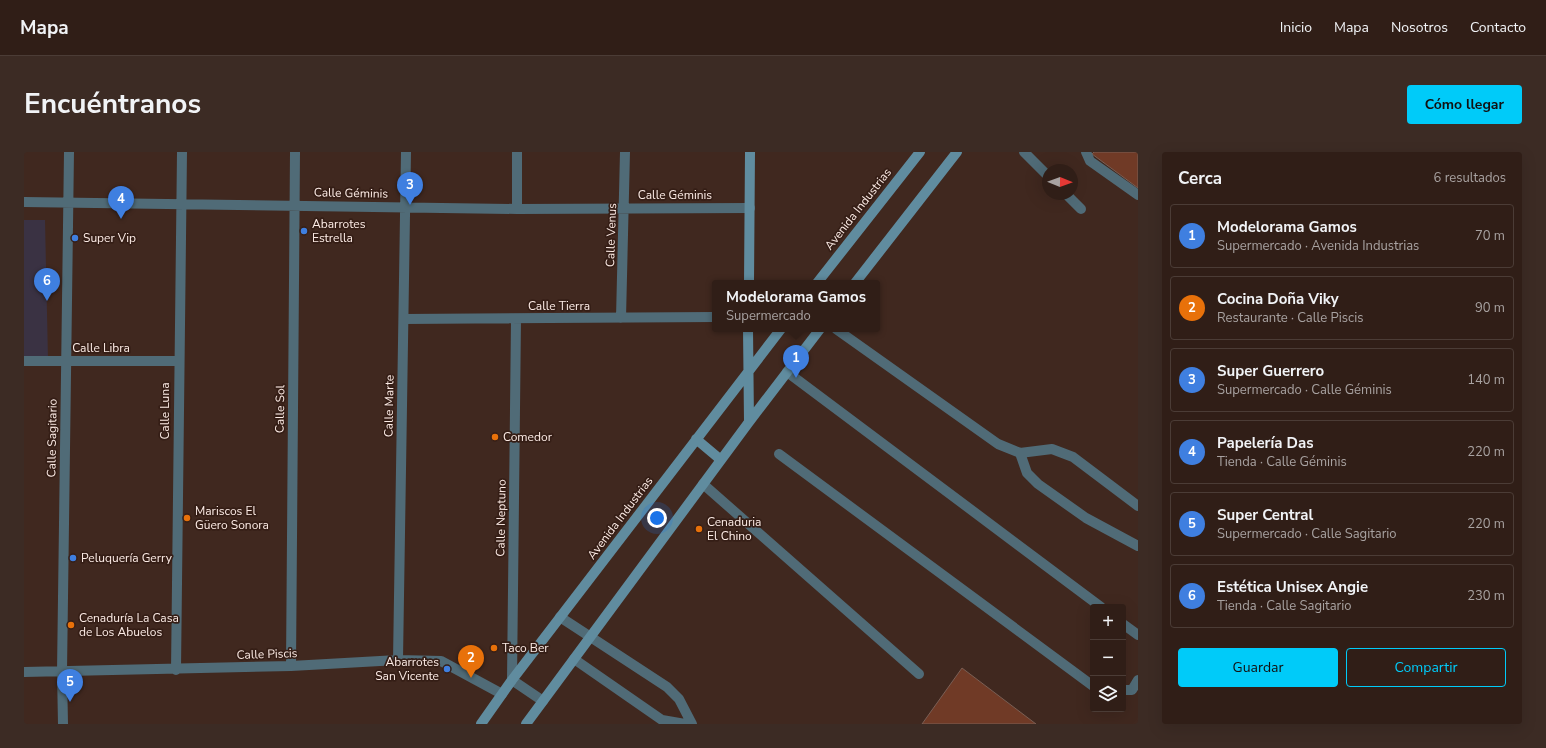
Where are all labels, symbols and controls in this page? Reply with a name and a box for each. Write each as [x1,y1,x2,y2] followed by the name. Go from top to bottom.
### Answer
[20,15,69,41] text: Mapa
[1280,18,1312,37] text: Inicio
[1334,18,1369,37] text: Mapa
[1391,18,1448,37] text: Nosotros
[1470,18,1526,37] text: Contacto
[24,85,201,123] text: Encuéntranos
[1407,85,1522,124] button: Cómo llegar
[1042,164,1078,200] north arrow
[821,165,895,253] street label: Avenida Industrias
[1178,167,1222,190] text: Cerca
[1434,169,1506,187] text: 6 resultados
[397,172,423,205] pin: 3
[314,184,388,202] street label: Calle Géminis
[108,186,134,219] pin: 4
[638,187,712,203] street label: Calle Géminis
[602,203,620,267] street label: Calle Venus
[312,216,366,246] place label: Abarrotes Estrella
[1217,217,1357,237] text: Modelorama Gamos
[299,226,309,236] marker: Abarrotes Estrella
[1188,227,1196,245] text: 1
[1475,227,1505,245] text: 70 m
[83,230,136,246] place label: Super Vip
[70,233,80,243] marker: Super Vip
[1217,237,1419,255] text: Supermercado · Avenida Industrias
[34,268,60,301] pin: 6
[712,280,880,332] popup
[726,287,866,307] text: Modelorama Gamos
[1217,289,1339,309] text: Cocina Doña Viky
[528,298,590,314] street label: Calle Tierra
[1188,299,1196,317] text: 2
[1475,299,1505,317] text: 90 m
[726,307,811,325] text: Supermercado
[1217,309,1363,327] text: Restaurante · Calle Piscis
[72,340,130,356] street label: Calle Libra
[783,345,809,378] pin: 1
[1217,361,1324,381] text: Super Guerrero
[1188,371,1196,389] text: 3
[1467,371,1505,389] text: 140 m
[380,375,398,437] street label: Calle Marte
[1217,381,1392,399] text: Supermercado · Calle Géminis
[157,382,173,440] street label: Calle Luna
[272,384,288,433] street label: Calle Sol
[43,398,61,477] street label: Calle Sagitario
[503,429,553,445] place label: Comedor
[490,432,500,442] marker: Comedor
[1217,433,1314,453] text: Papelería Das
[1188,443,1196,461] text: 4
[1467,443,1505,461] text: 220 m
[1217,453,1347,471] text: Tienda · Calle Géminis
[584,473,657,563] street label: Avenida Industrias
[492,479,510,557] street label: Calle Neptuno
[195,503,269,533] place label: Mariscos El Güero Sonora
[1217,505,1313,525] text: Super Central
[647,508,667,528] your location
[182,513,192,523] marker: Mariscos El Güero Sonora
[707,514,761,544] place label: Cenaduria El Chino
[1188,515,1196,533] text: 5
[1467,515,1505,533] text: 220 m
[694,524,704,534] marker: Cenaduria El Chino
[1217,525,1397,543] text: Supermercado · Calle Sagitario
[81,550,173,566] place label: Peluquería Gerry
[68,553,78,563] marker: Peluquería Gerry
[1217,577,1368,597] text: Estética Unisex Angie
[1188,587,1196,605] text: 6
[1467,587,1505,605] text: 230 m
[1217,597,1351,615] text: Tienda · Calle Sagitario
[1090,604,1126,712] map controls
[1090,604,1126,640] button: +
[79,610,179,640] place label: Cenaduría La Casa de Los Abuelos
[66,620,76,630] marker: Cenaduría La Casa de Los Abuelos
[502,640,549,656] place label: Taco Ber
[1090,640,1126,676] button: −
[489,643,499,653] marker: Taco Ber
[236,645,298,663] street label: Calle Piscis
[458,645,484,678] pin: 2
[1178,648,1338,687] button: Guardar
[1346,648,1506,687] button: Compartir
[375,654,439,684] place label: Abarrotes San Vicente
[442,664,452,674] marker: Abarrotes San Vicente
[57,669,83,702] pin: 5
[1090,676,1126,712] button: layers

